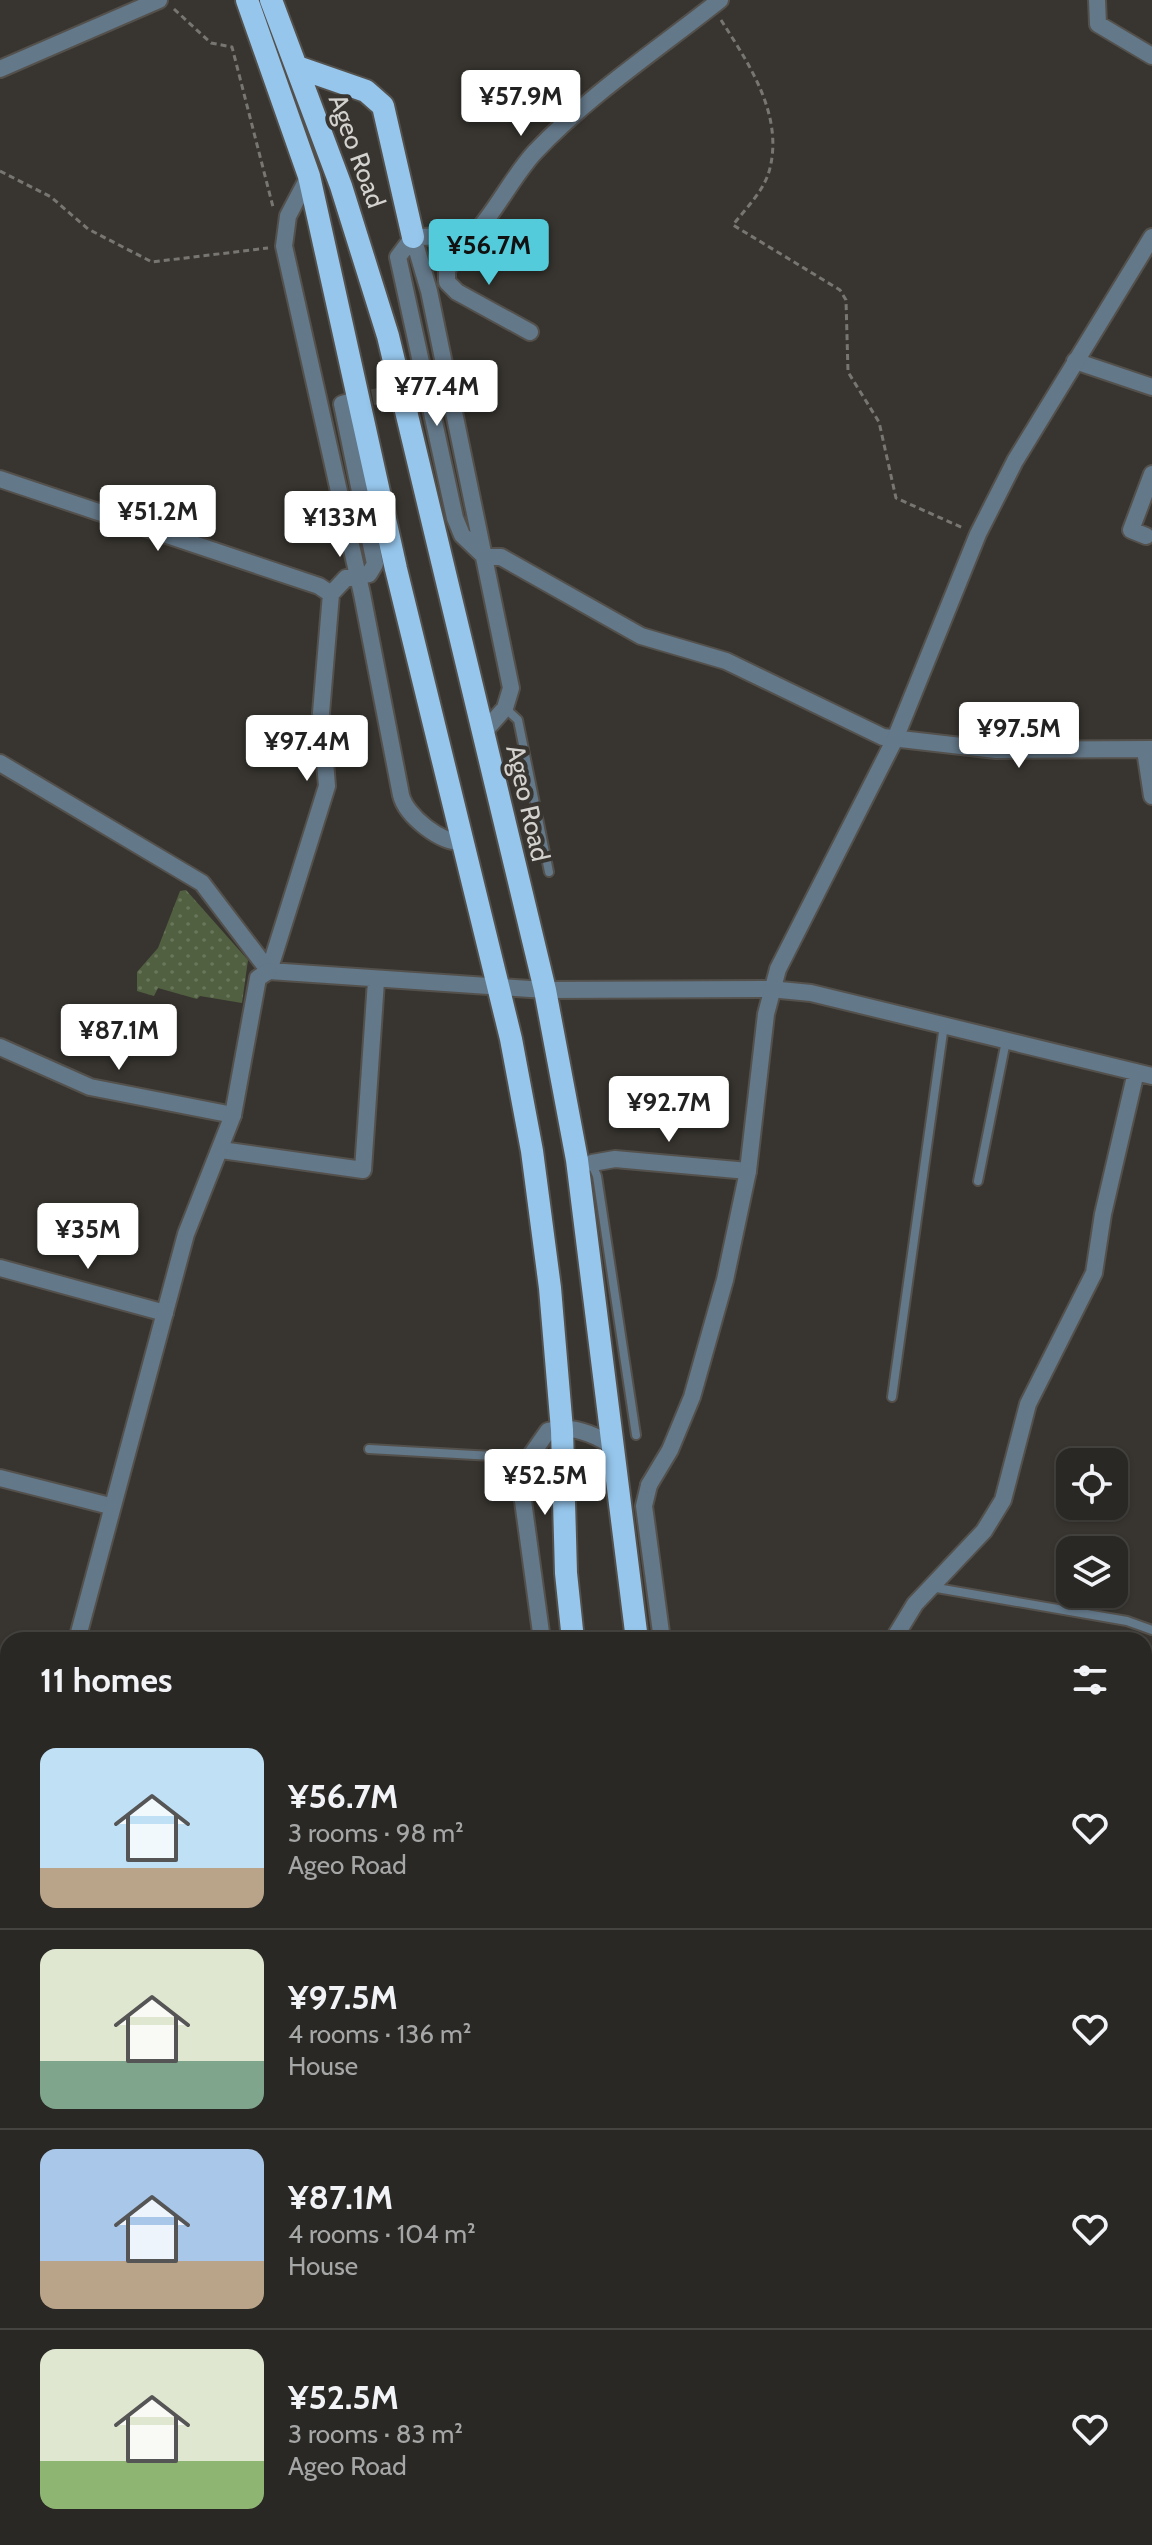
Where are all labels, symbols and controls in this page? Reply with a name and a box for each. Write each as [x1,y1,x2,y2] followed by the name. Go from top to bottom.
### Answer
[456,70,586,138] pin: ¥57.9M
[479,80,563,112] text: ¥57.9M
[322,90,392,212] street label: Ageo Road
[424,219,554,287] pin: ¥56.7M
[447,229,531,261] text: ¥56.7M
[372,360,502,428] pin: ¥77.4M
[395,370,479,402] text: ¥77.4M
[93,485,223,553] pin: ¥51.2M
[284,491,396,559] pin: ¥133M
[118,495,198,527] text: ¥51.2M
[303,501,377,533] text: ¥133M
[954,702,1084,770] pin: ¥97.5M
[977,712,1061,744] text: ¥97.5M
[242,715,372,783] pin: ¥97.4M
[264,725,350,757] text: ¥97.4M
[499,742,557,864] street label: Ageo Road
[54,1004,184,1072] pin: ¥87.1M
[79,1014,159,1046] text: ¥87.1M
[604,1076,734,1144] pin: ¥92.7M
[627,1086,711,1118] text: ¥92.7M
[41,1203,135,1271] pin: ¥35M
[55,1213,121,1245] text: ¥35M
[1056,1448,1128,1608] map controls
[1056,1448,1128,1520] button: locate
[480,1449,610,1517] pin: ¥52.5M
[503,1459,587,1491] text: ¥52.5M
[1056,1536,1128,1608] button: layers
[1068,1658,1112,1702] icon: filters
[40,1659,172,1701] text: 11 homes
[288,1775,398,1817] text: ¥56.7M
[104,1780,200,1876] icon: home
[1068,1806,1112,1850] icon: heart
[288,1817,464,1849] text: 3 rooms · 98 m²
[288,1849,407,1881] text: Ageo Road
[288,1976,398,2018] text: ¥97.5M
[104,1981,200,2077] icon: home
[1068,2007,1112,2051] icon: heart
[288,2018,471,2050] text: 4 rooms · 136 m²
[288,2050,358,2082] text: House
[288,2176,393,2218] text: ¥87.1M
[104,2181,200,2277] icon: home
[1068,2207,1112,2251] icon: heart
[288,2218,476,2250] text: 4 rooms · 104 m²
[288,2250,358,2282] text: House
[288,2376,399,2418] text: ¥52.5M
[104,2381,200,2477] icon: home
[1068,2407,1112,2451] icon: heart
[288,2418,463,2450] text: 3 rooms · 83 m²
[288,2450,407,2482] text: Ageo Road

